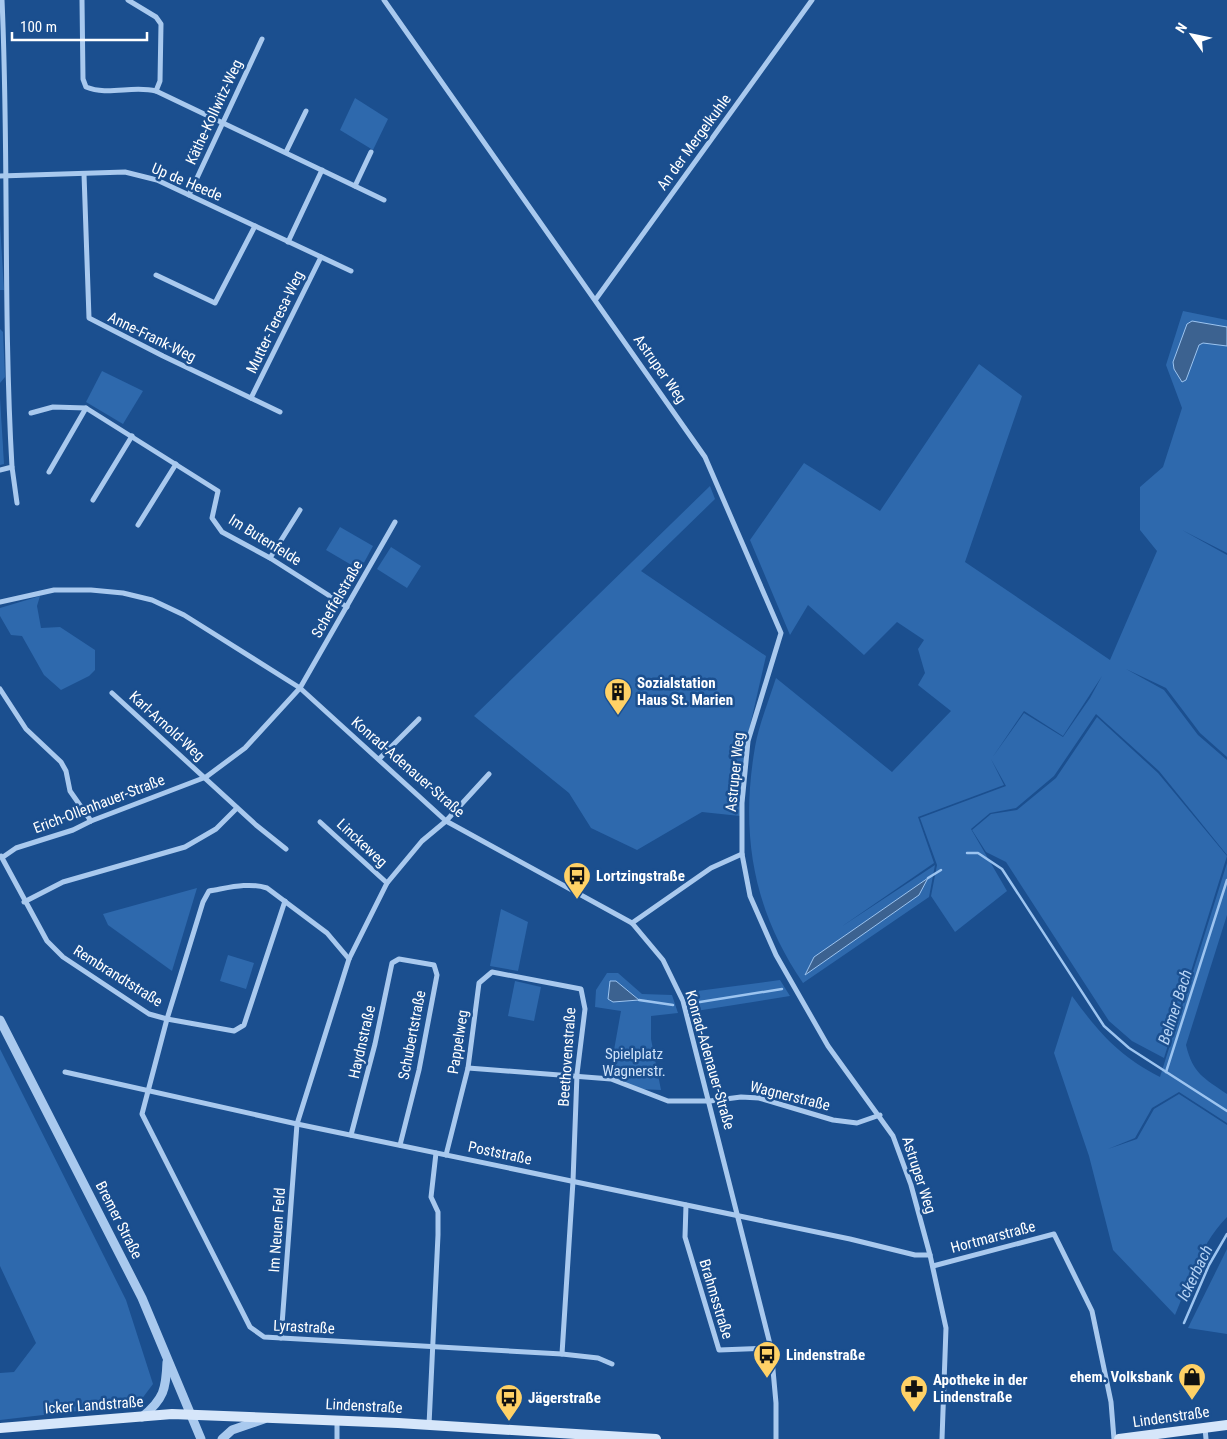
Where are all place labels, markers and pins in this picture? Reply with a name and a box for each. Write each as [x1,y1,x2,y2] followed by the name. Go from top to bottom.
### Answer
[637,674,733,709] place label: Sozialstation Haus St. Marien
[603,677,633,716] building icon: Sozialstation Haus St. Marien
[562,861,592,900] bus stop icon: Lortzingstraße
[596,867,685,885] place label: Lortzingstraße
[752,1340,782,1379] bus stop icon: Lindenstraße
[786,1346,865,1364] place label: Lindenstraße
[1177,1362,1207,1401] shop icon: ehem. Volksbank
[1070,1368,1174,1386] place label: ehem. Volksbank
[933,1371,1028,1406] place label: Apotheke in der Lindenstraße
[899,1374,929,1413] pharmacy icon: Apotheke in der Lindenstraße
[494,1383,524,1422] bus stop icon: Jägerstraße
[528,1389,601,1407] place label: Jägerstraße

